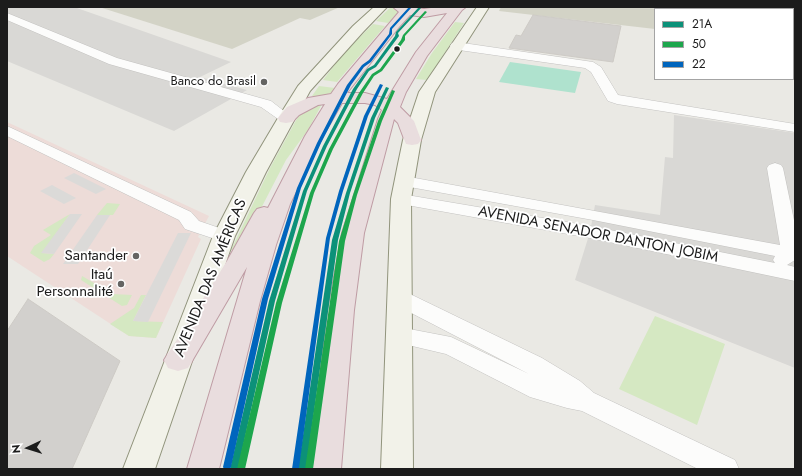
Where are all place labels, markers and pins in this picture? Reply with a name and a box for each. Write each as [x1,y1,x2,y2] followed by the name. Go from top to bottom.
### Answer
[392,44,402,54] unlabelled marker
[170,74,256,90] place label: Banco do Brasil
[259,77,269,87] marker: Banco do Brasil
[65,247,128,265] place label: Santander
[131,251,141,261] marker: Santander
[36,266,113,301] place label: Itaú Personnalité
[116,279,126,289] marker: Itaú Personnalité

